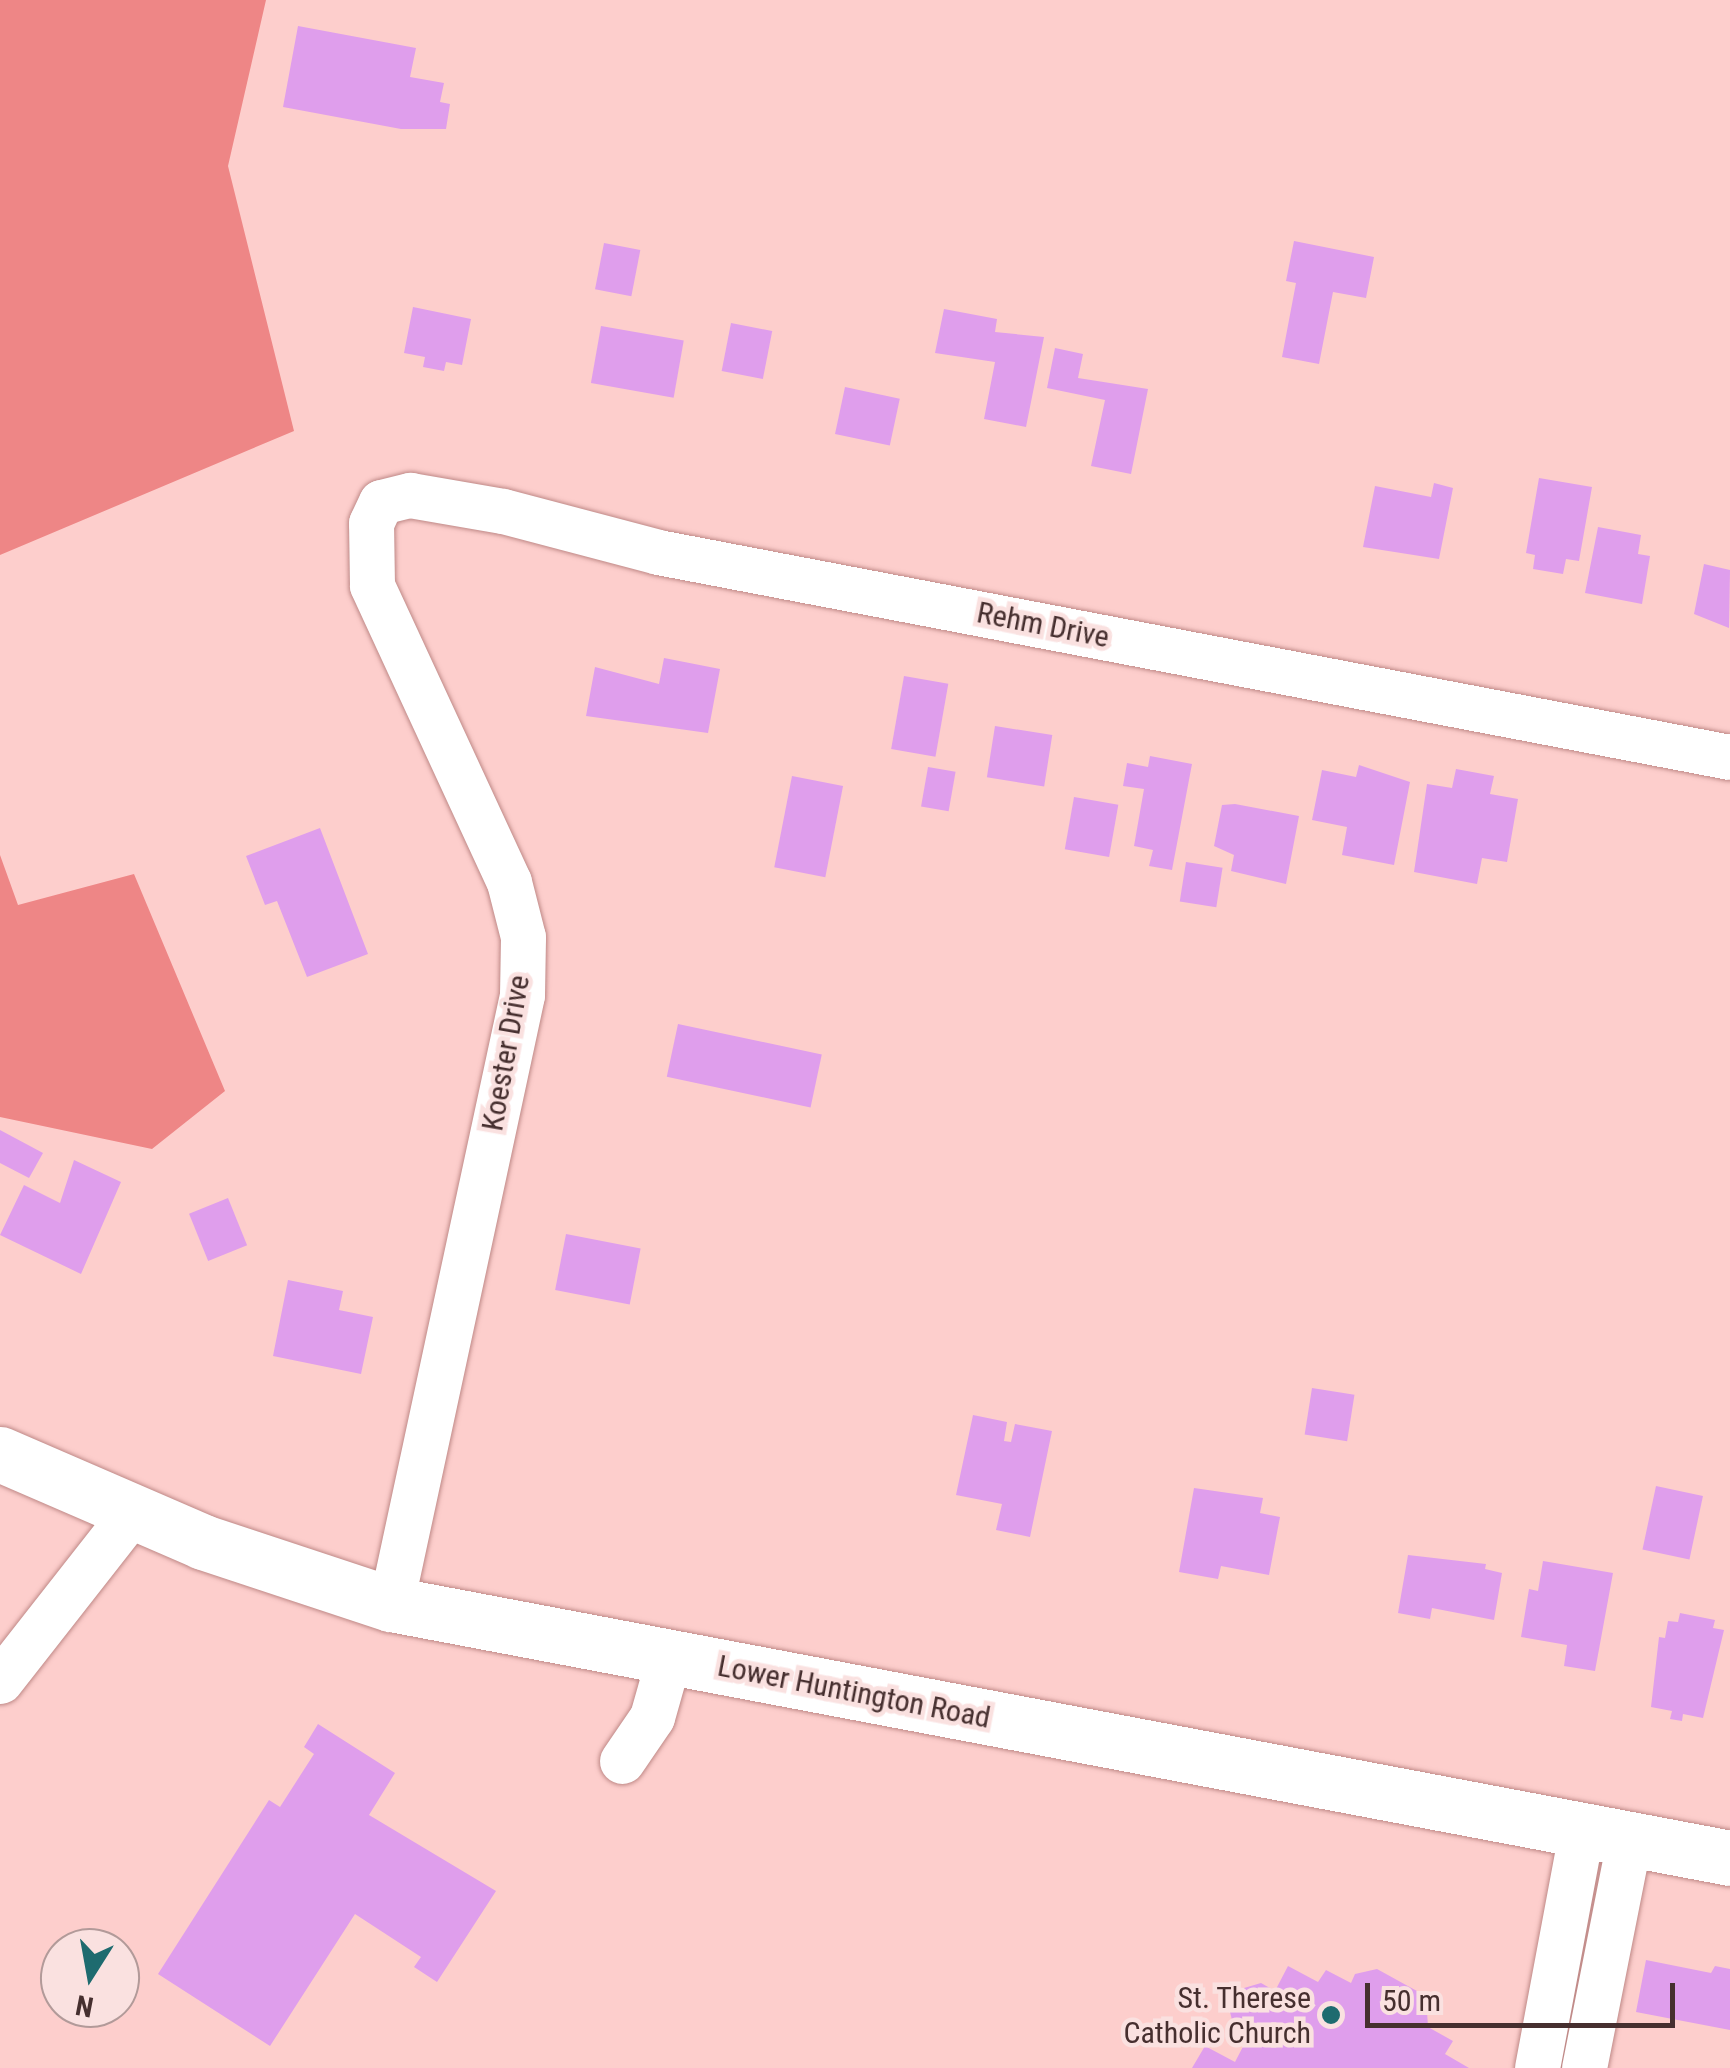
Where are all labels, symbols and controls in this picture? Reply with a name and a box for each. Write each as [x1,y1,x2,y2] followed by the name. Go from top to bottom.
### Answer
[974,595,1112,655] street label: Rehm Drive
[475,972,537,1134] street label: Koester Drive
[715,1648,993,1736] street label: Lower Huntington Road
[40,1928,140,2028] north arrow
[1370,1963,1680,2025] scale bar
[1123,1980,1311,2050] place label: St. Therese Catholic Church
[1382,1983,1441,2018] text: 50 m
[73,1988,96,2024] text: N
[1320,2004,1342,2026] marker: St. Therese Catholic Church

